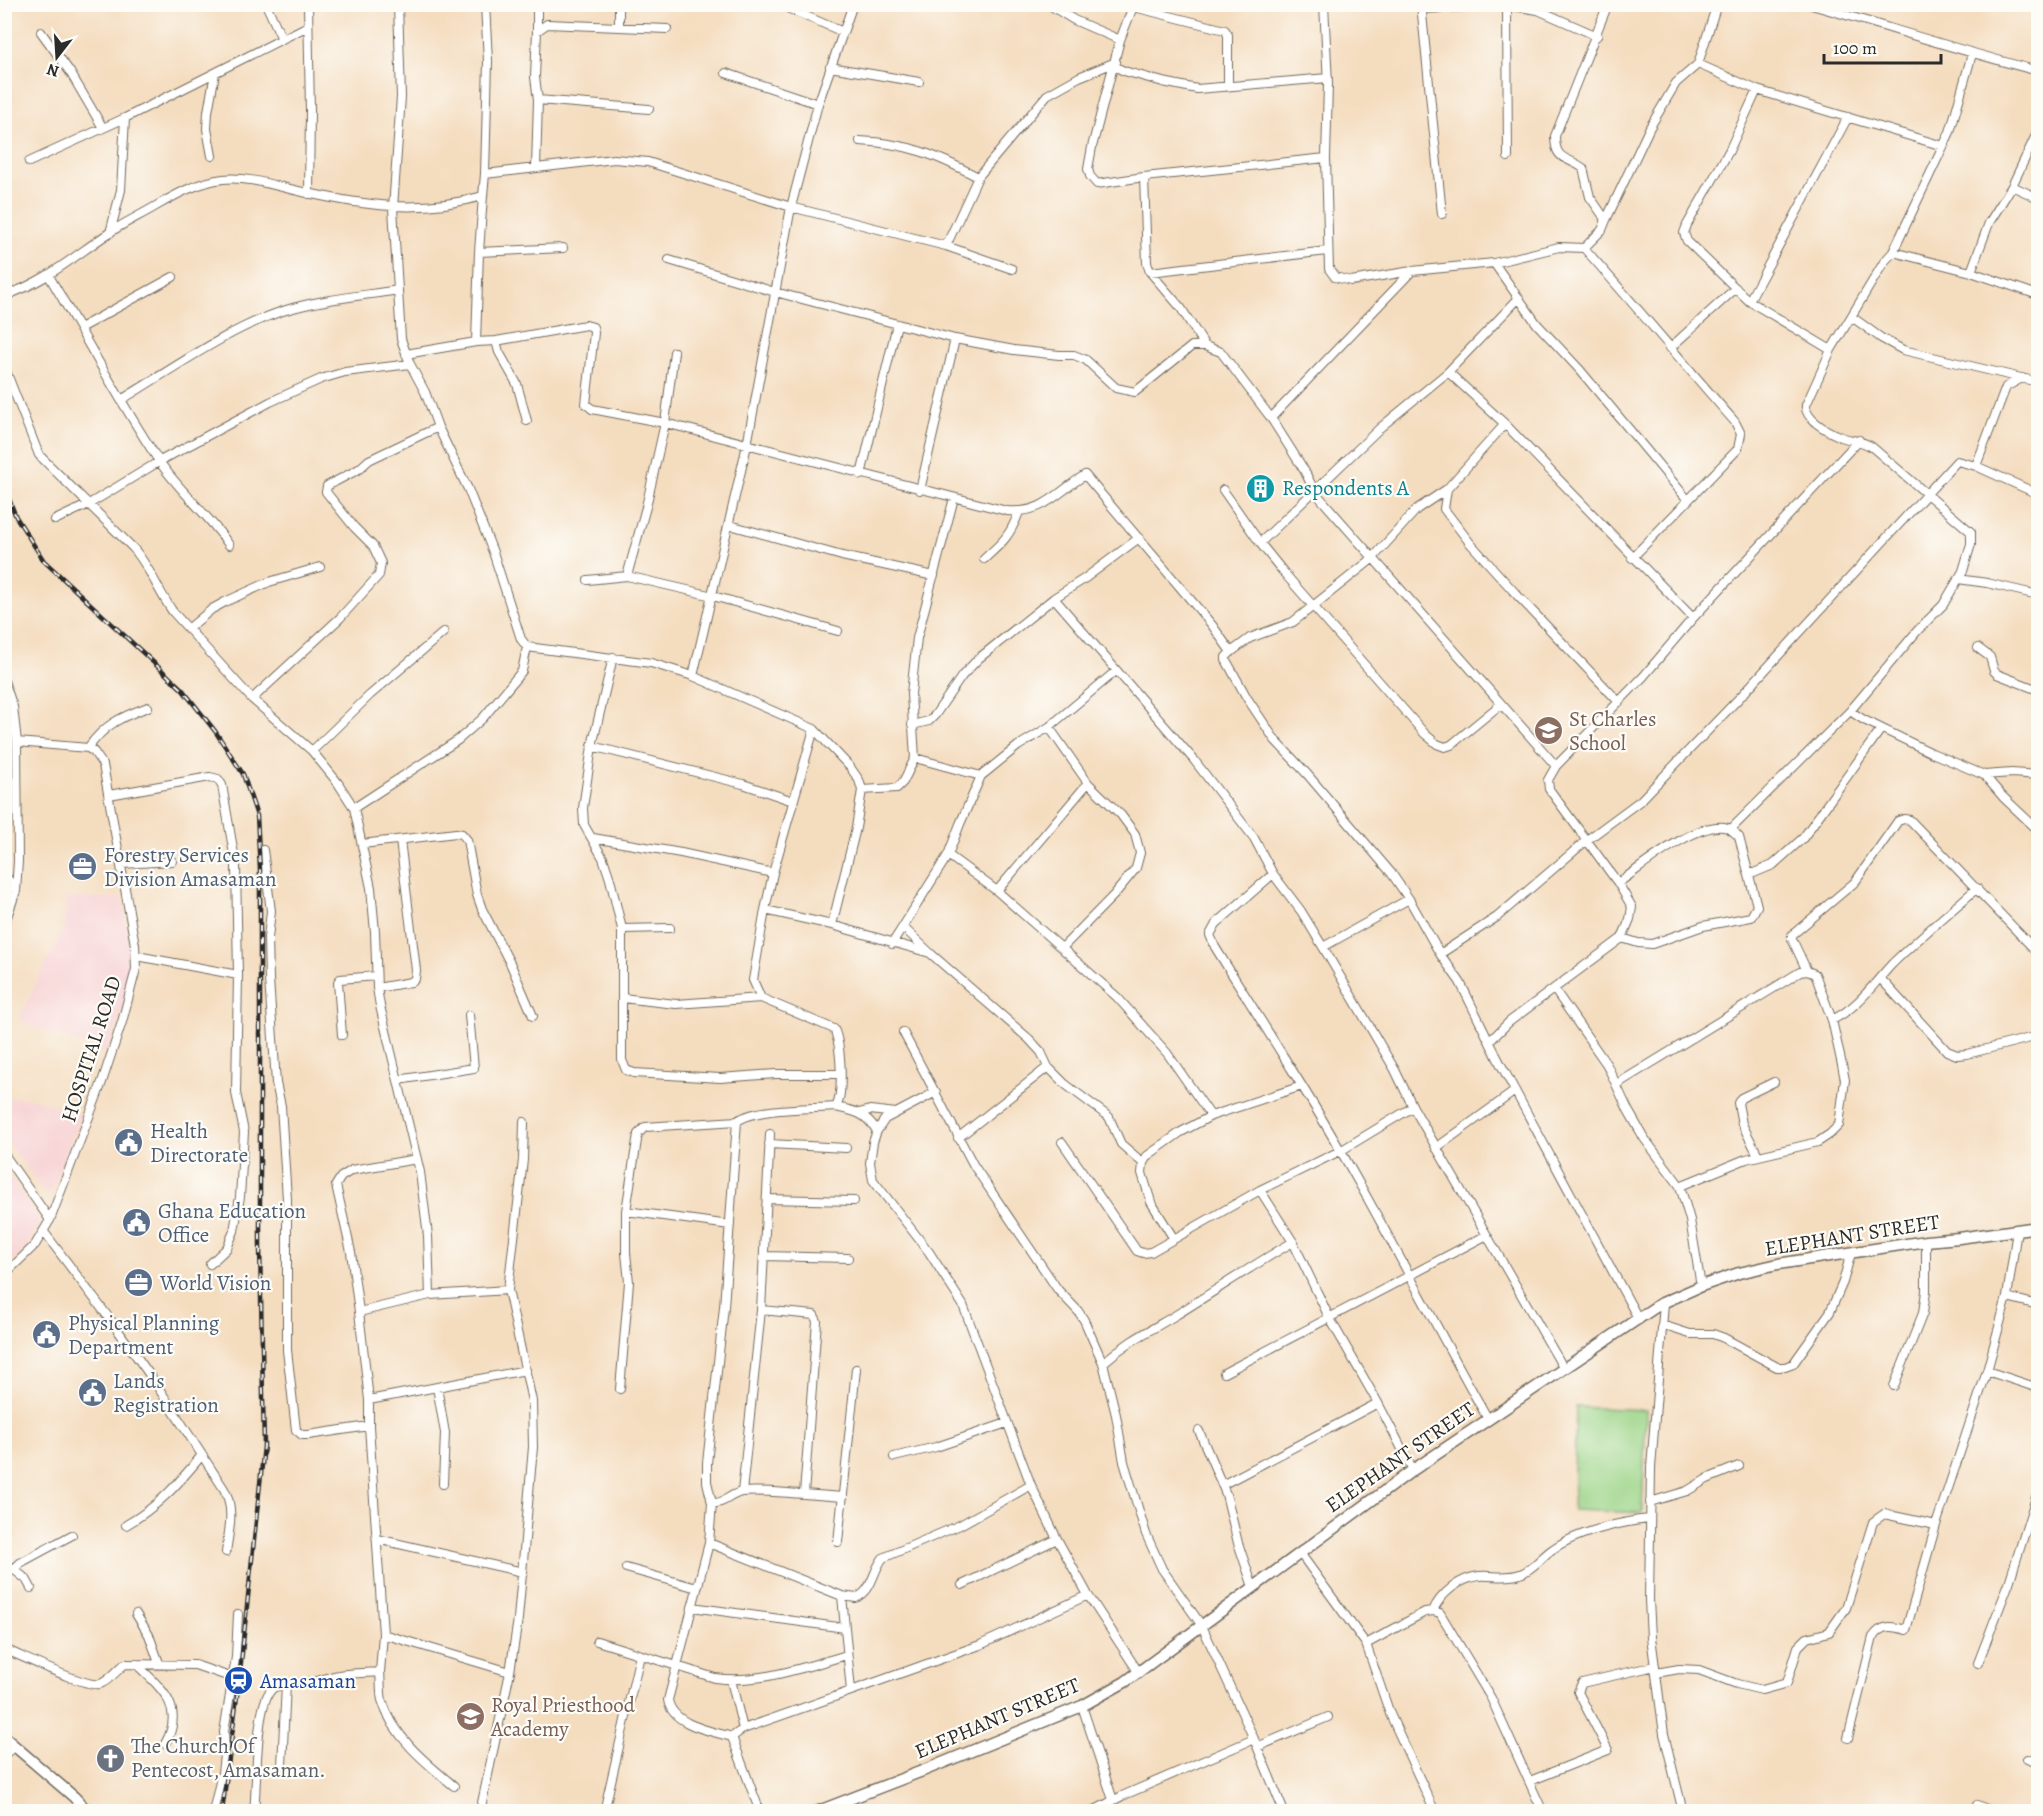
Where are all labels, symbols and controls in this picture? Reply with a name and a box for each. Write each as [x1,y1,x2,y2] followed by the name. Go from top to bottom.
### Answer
[27,27,87,87] north arrow
[1824,27,1941,65] scale bar
[1833,36,1877,60] text: 100 m
[44,58,62,83] text: N
[1245,472,1277,504] building icon: Respondents A
[1282,474,1410,502] place label: Respondents A
[1569,705,1656,757] place label: St Charles School
[1532,715,1564,747] school or university icon: St Charles School
[104,841,277,893] place label: Forestry Services Division Amasaman
[67,851,99,883] office icon: Forestry Services Division Amasaman
[54,972,128,1126] street label: HOSPITAL ROAD
[150,1117,248,1169] place label: Health Directorate
[113,1127,145,1159] public building icon: Health Directorate
[158,1197,306,1249] place label: Ghana Education Office
[121,1207,153,1239] public building icon: Ghana Education Office
[1763,1207,1942,1263] street label: ELEPHANT STREET
[123,1267,155,1299] office icon: World Vision
[159,1269,271,1297] place label: World Vision
[68,1309,220,1361] place label: Physical Planning Department
[31,1319,63,1351] public building icon: Physical Planning Department
[113,1367,219,1419] place label: Lands Registration
[76,1377,108,1409] public building icon: Lands Registration
[1320,1395,1481,1519] street label: ELEPHANT STREET
[223,1665,255,1697] station icon: Amasaman
[259,1667,356,1695] place label: Amasaman
[910,1670,1084,1765] street label: ELEPHANT STREET
[490,1691,636,1743] place label: Royal Priesthood Academy
[454,1701,486,1733] school or university icon: Royal Priesthood Academy
[131,1732,326,1784] place label: The Church Of Pentecost, Amasaman.
[94,1742,126,1774] church icon: The Church Of Pentecost, Amasaman.

